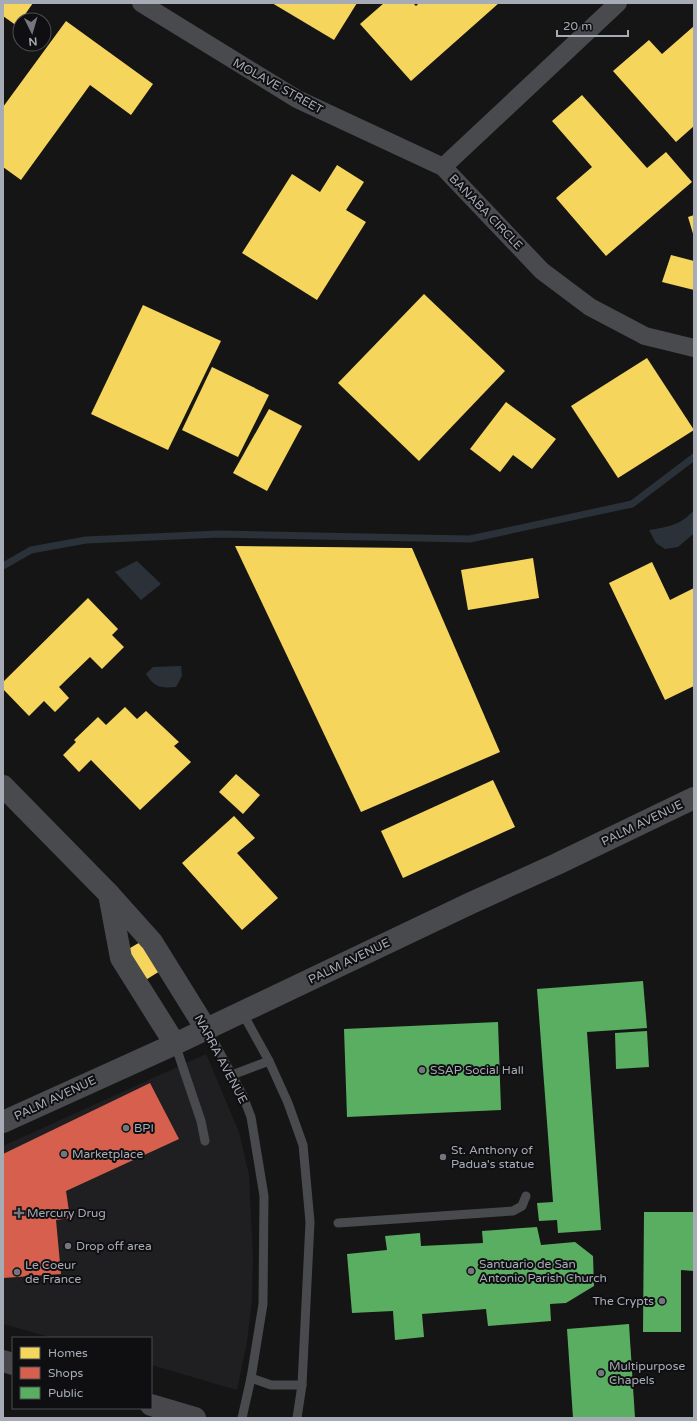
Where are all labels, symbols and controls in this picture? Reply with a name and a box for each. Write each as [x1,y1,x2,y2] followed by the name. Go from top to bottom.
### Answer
[12,12,52,52] north arrow
[557,12,628,38] scale bar
[563,19,592,33] text: 20 m
[28,35,38,48] text: N
[230,55,326,117] street label: MOLAVE STREET
[446,171,526,253] street label: BANABA CIRCLE
[599,797,685,849] street label: PALM AVENUE
[306,935,392,987] street label: PALM AVENUE
[192,1012,250,1106] street label: NARRA AVENUE
[430,1063,524,1077] place label: SSAP Social Hall
[417,1065,427,1075] marker: SSAP Social Hall
[12,1073,99,1123] street label: PALM AVENUE
[134,1121,154,1135] place label: BPI
[121,1123,131,1133] marker: BPI
[451,1143,534,1171] place label: St. Anthony of Padua's statue
[72,1147,143,1161] place label: Marketplace
[59,1149,69,1159] marker: Marketplace
[438,1152,448,1162] marker: St. Anthony of Padua's statue
[27,1206,106,1220] place label: Mercury Drug
[14,1208,24,1218] marker: Mercury Drug
[76,1239,152,1253] place label: Drop off area
[63,1241,73,1251] marker: Drop off area
[479,1257,607,1285] place label: Santuario de San Antonio Parish Church
[25,1258,81,1286] place label: Le Coeur de France
[466,1266,476,1276] marker: Santuario de San Antonio Parish Church
[12,1267,22,1277] marker: Le Coeur de France
[592,1294,654,1308] place label: The Crypts
[657,1296,667,1306] marker: The Crypts
[12,1337,152,1409] legend
[48,1346,88,1360] text: Homes
[609,1359,685,1387] place label: Multipurpose Chapels
[48,1366,83,1380] text: Shops
[596,1368,606,1378] marker: Multipurpose Chapels
[48,1386,83,1400] text: Public

